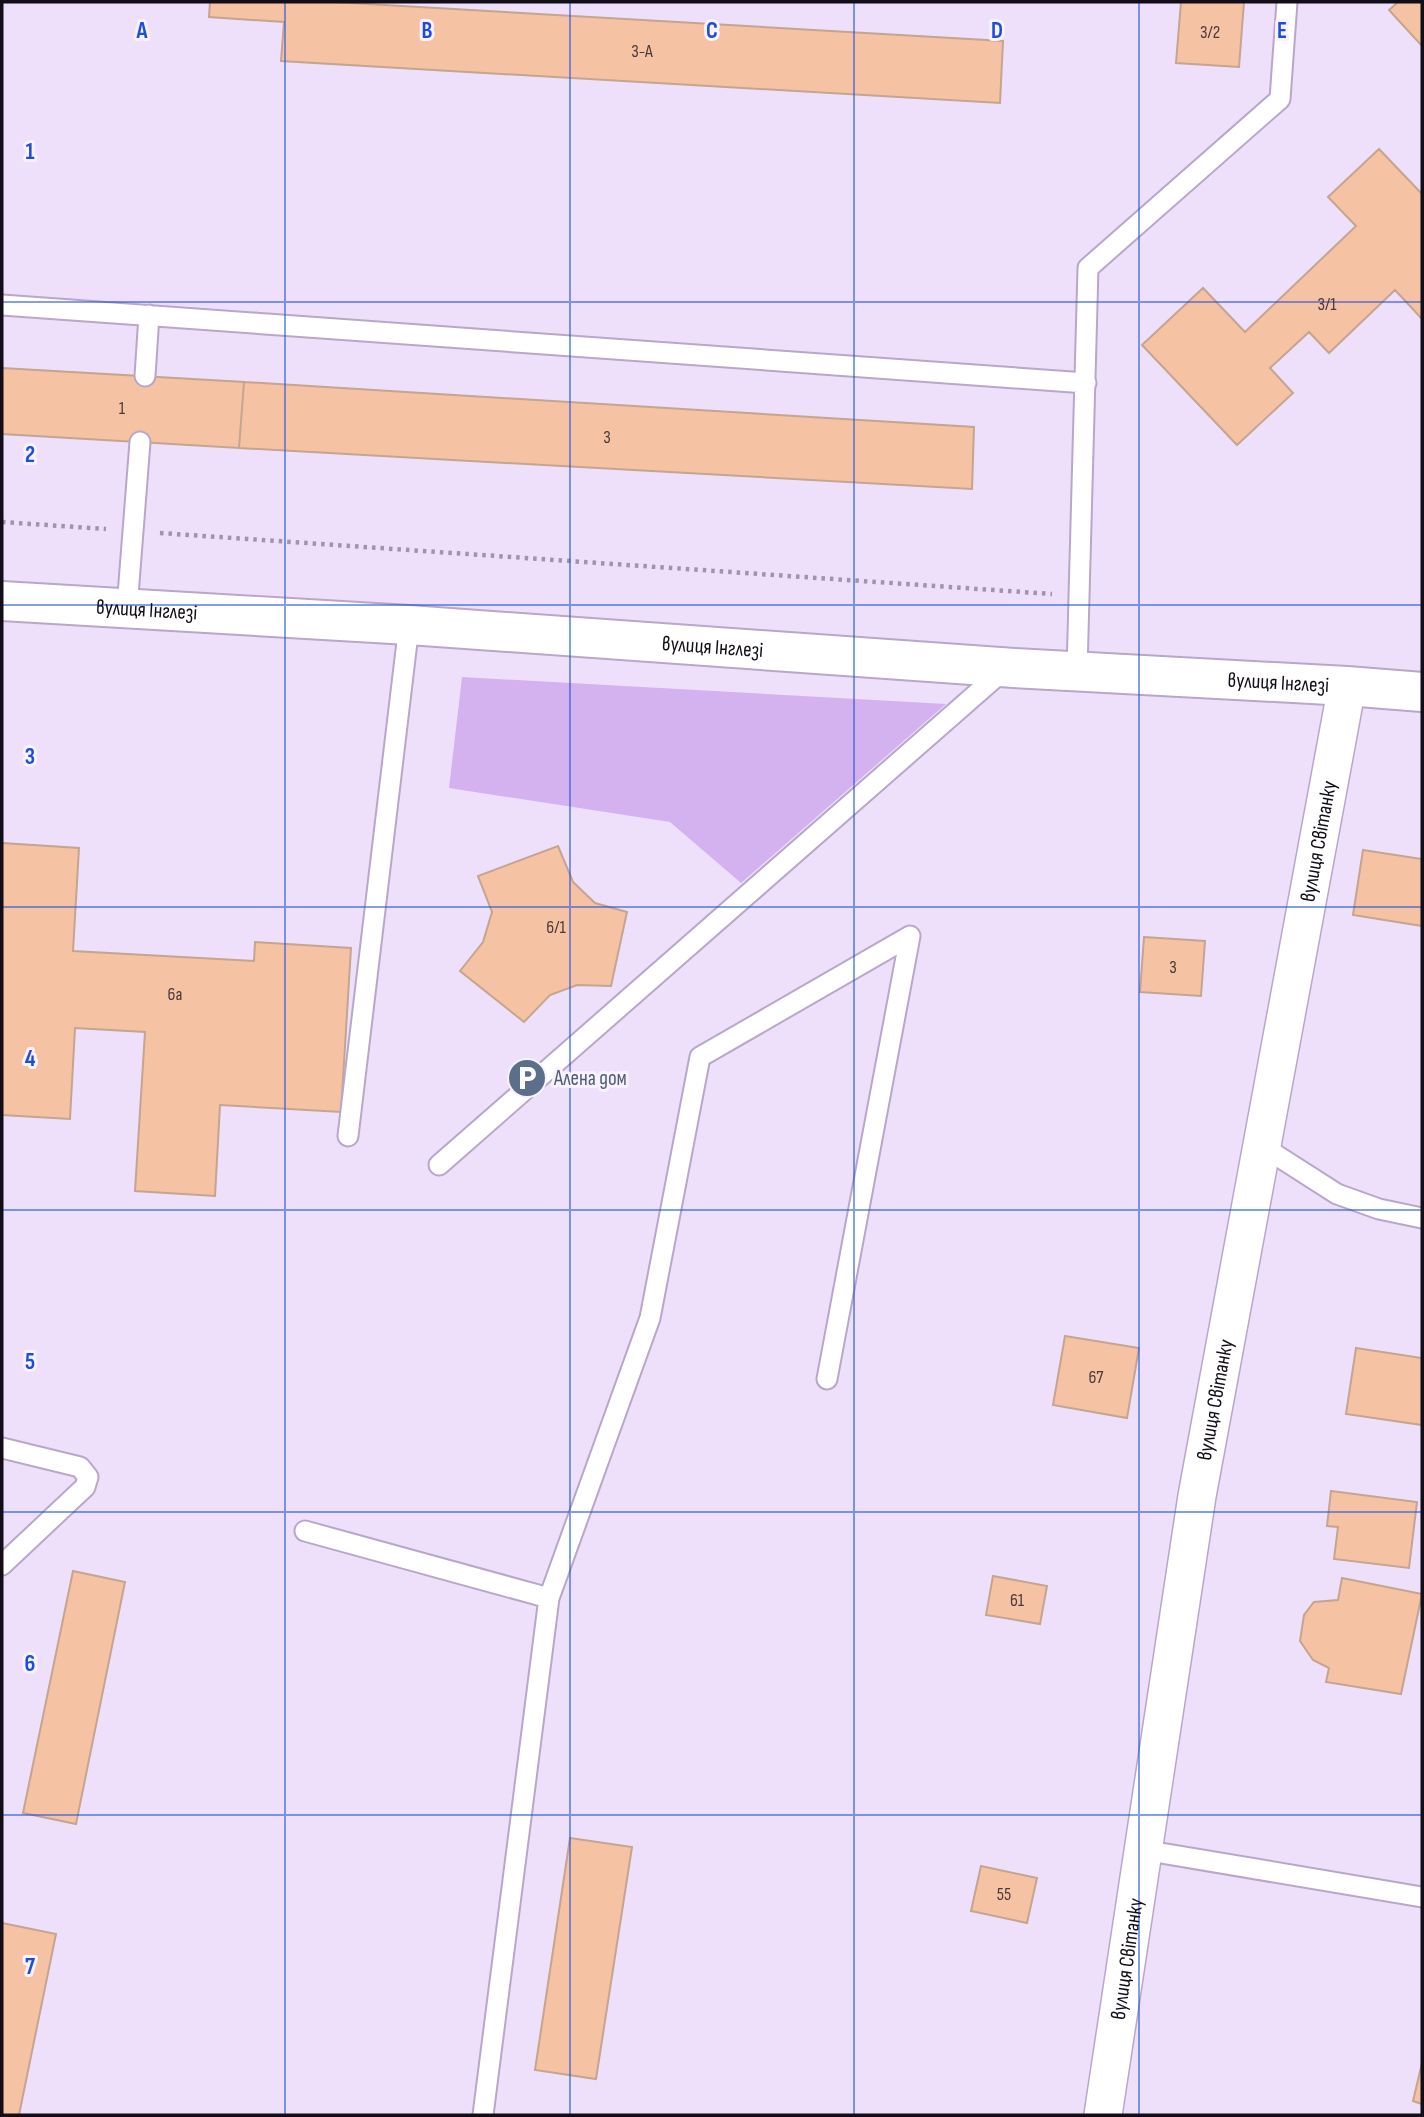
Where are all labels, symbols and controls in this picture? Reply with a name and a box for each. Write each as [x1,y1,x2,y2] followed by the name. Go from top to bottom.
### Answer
[136,17,149,45] text: A
[422,17,433,45] text: B
[706,17,718,45] text: C
[991,17,1003,45] text: D
[1277,17,1287,45] text: E
[1200,22,1220,43] house number: 3/2
[631,41,653,62] house number: 3-А
[25,138,35,166] text: 1
[1317,294,1337,315] house number: 3/1
[119,398,126,419] house number: 1
[603,427,611,448] house number: 3
[25,441,35,469] text: 2
[95,595,198,625] street label: вулиця Інглезі
[661,631,764,663] street label: вулиця Інглезі
[1227,668,1330,698] street label: вулиця Інглезі
[25,743,35,771] text: 3
[1295,779,1342,904] street label: вулиця Світанку
[546,917,566,938] house number: 6/1
[1169,957,1177,978] house number: 3
[168,984,182,1005] house number: 6а
[25,1045,36,1073] text: 4
[506,1057,548,1099] parking icon: Алена дом
[553,1066,627,1091] place label: Алена дом
[1192,1337,1239,1462] street label: вулиця Світанку
[25,1348,35,1376] text: 5
[1088,1367,1104,1388] house number: 67
[1010,1590,1025,1611] house number: 61
[25,1650,35,1678] text: 6
[997,1884,1011,1905] house number: 55
[1106,1896,1149,2021] street label: вулиця Світанку
[25,1953,35,1981] text: 7

